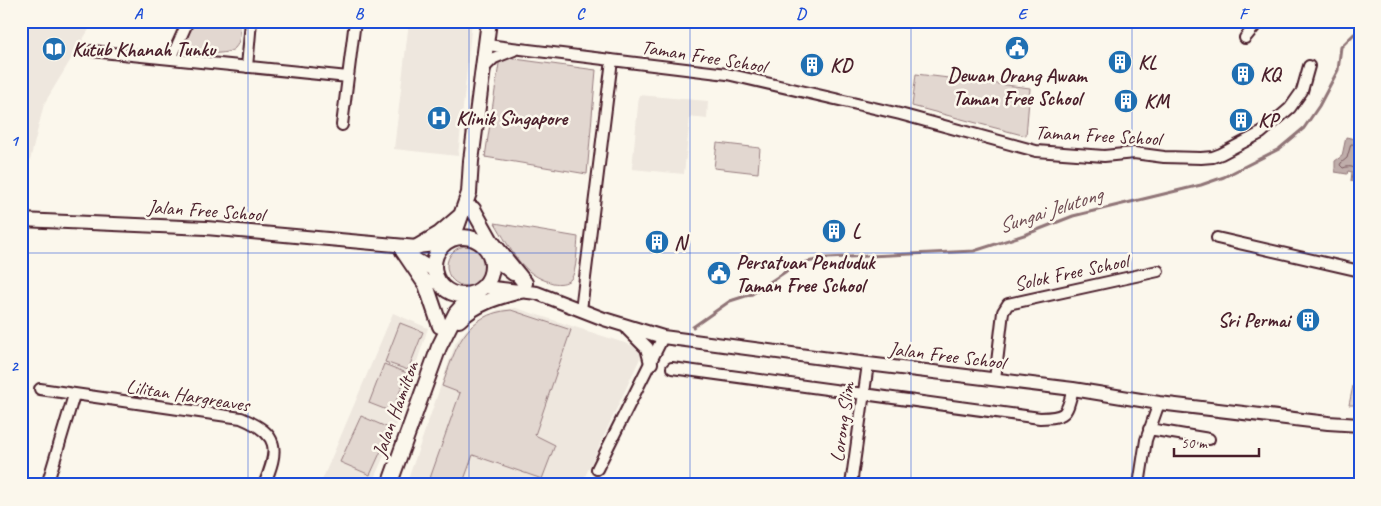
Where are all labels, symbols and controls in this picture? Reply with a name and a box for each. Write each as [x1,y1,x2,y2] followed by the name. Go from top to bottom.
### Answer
[134,4,144,24] text: A
[355,4,365,24] text: B
[576,4,586,24] text: C
[796,4,807,24] text: D
[1018,4,1029,24] text: E
[1239,4,1250,24] text: F
[640,34,772,79] street label: Taman Free School
[1004,35,1030,61] public building icon: Dewan Orang Awam Taman Free School
[41,36,67,62] library icon: Kutub Khanah Tunku
[72,37,217,62] place label: Kutub Khanah Tunku
[1107,49,1133,75] building icon: KL
[1138,50,1157,75] place label: KL
[799,52,825,78] building icon: KD
[830,53,854,78] place label: KD
[1230,61,1256,87] building icon: KQ
[1260,62,1282,87] place label: KQ
[947,63,1088,111] place label: Dewan Orang Awam Taman Free School
[1113,88,1139,114] building icon: KM
[1144,89,1170,114] place label: KM
[426,105,452,131] hospital icon: Klinik Singapore
[456,106,568,131] place label: Klinik Singapore
[1228,107,1254,133] building icon: KP
[1258,108,1281,133] place label: KP
[1034,120,1165,151] street label: Taman Free School
[10,131,19,151] text: 1
[995,180,1108,239] water label: Sungai Jelutong
[146,194,269,227] street label: Jalan Free School
[821,218,847,244] building icon: L
[852,219,862,244] place label: L
[644,229,670,255] building icon: N
[674,230,690,255] place label: N
[1012,247,1134,297] street label: Solok Free School
[736,250,876,298] place label: Persatuan Penduduk Taman Free School
[706,260,732,286] public building icon: Persatuan Penduduk Taman Free School
[1295,307,1321,333] building icon: Sri Permai
[1218,308,1293,333] place label: Sri Permai
[886,336,1010,375] street label: Jalan Free School
[10,356,19,376] text: 2
[366,357,425,462] street label: Jalan Hamilton
[125,373,253,418] street label: Lilitan Hargreaves
[825,379,861,464] street label: Lorong Slim
[1174,426,1258,458] scale bar
[1181,434,1208,453] text: 50 m

